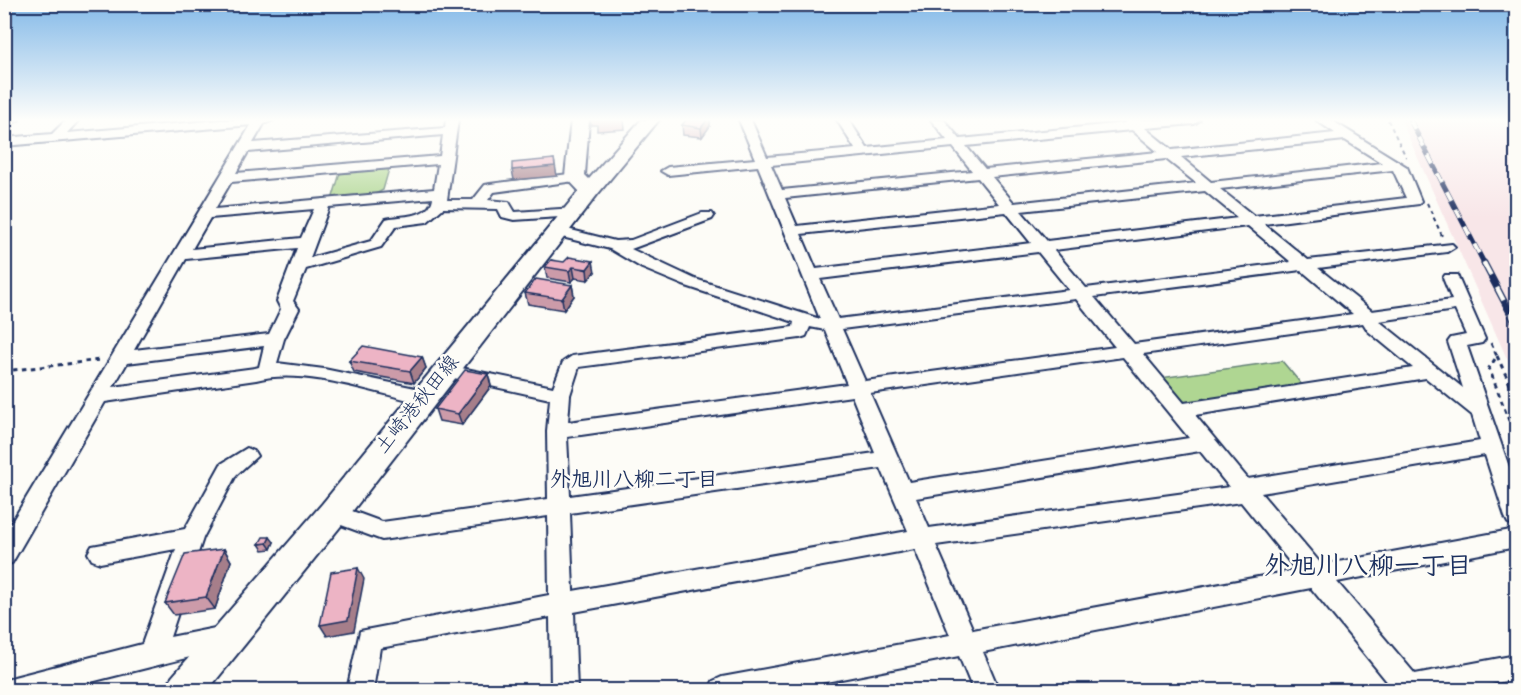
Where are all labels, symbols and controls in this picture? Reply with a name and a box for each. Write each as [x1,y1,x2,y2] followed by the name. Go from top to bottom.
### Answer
[371,351,466,460] street label: 土崎港秋田線
[550,468,718,495] district label: 外旭川八柳二丁目
[1264,552,1472,585] district label: 外旭川八柳一丁目

